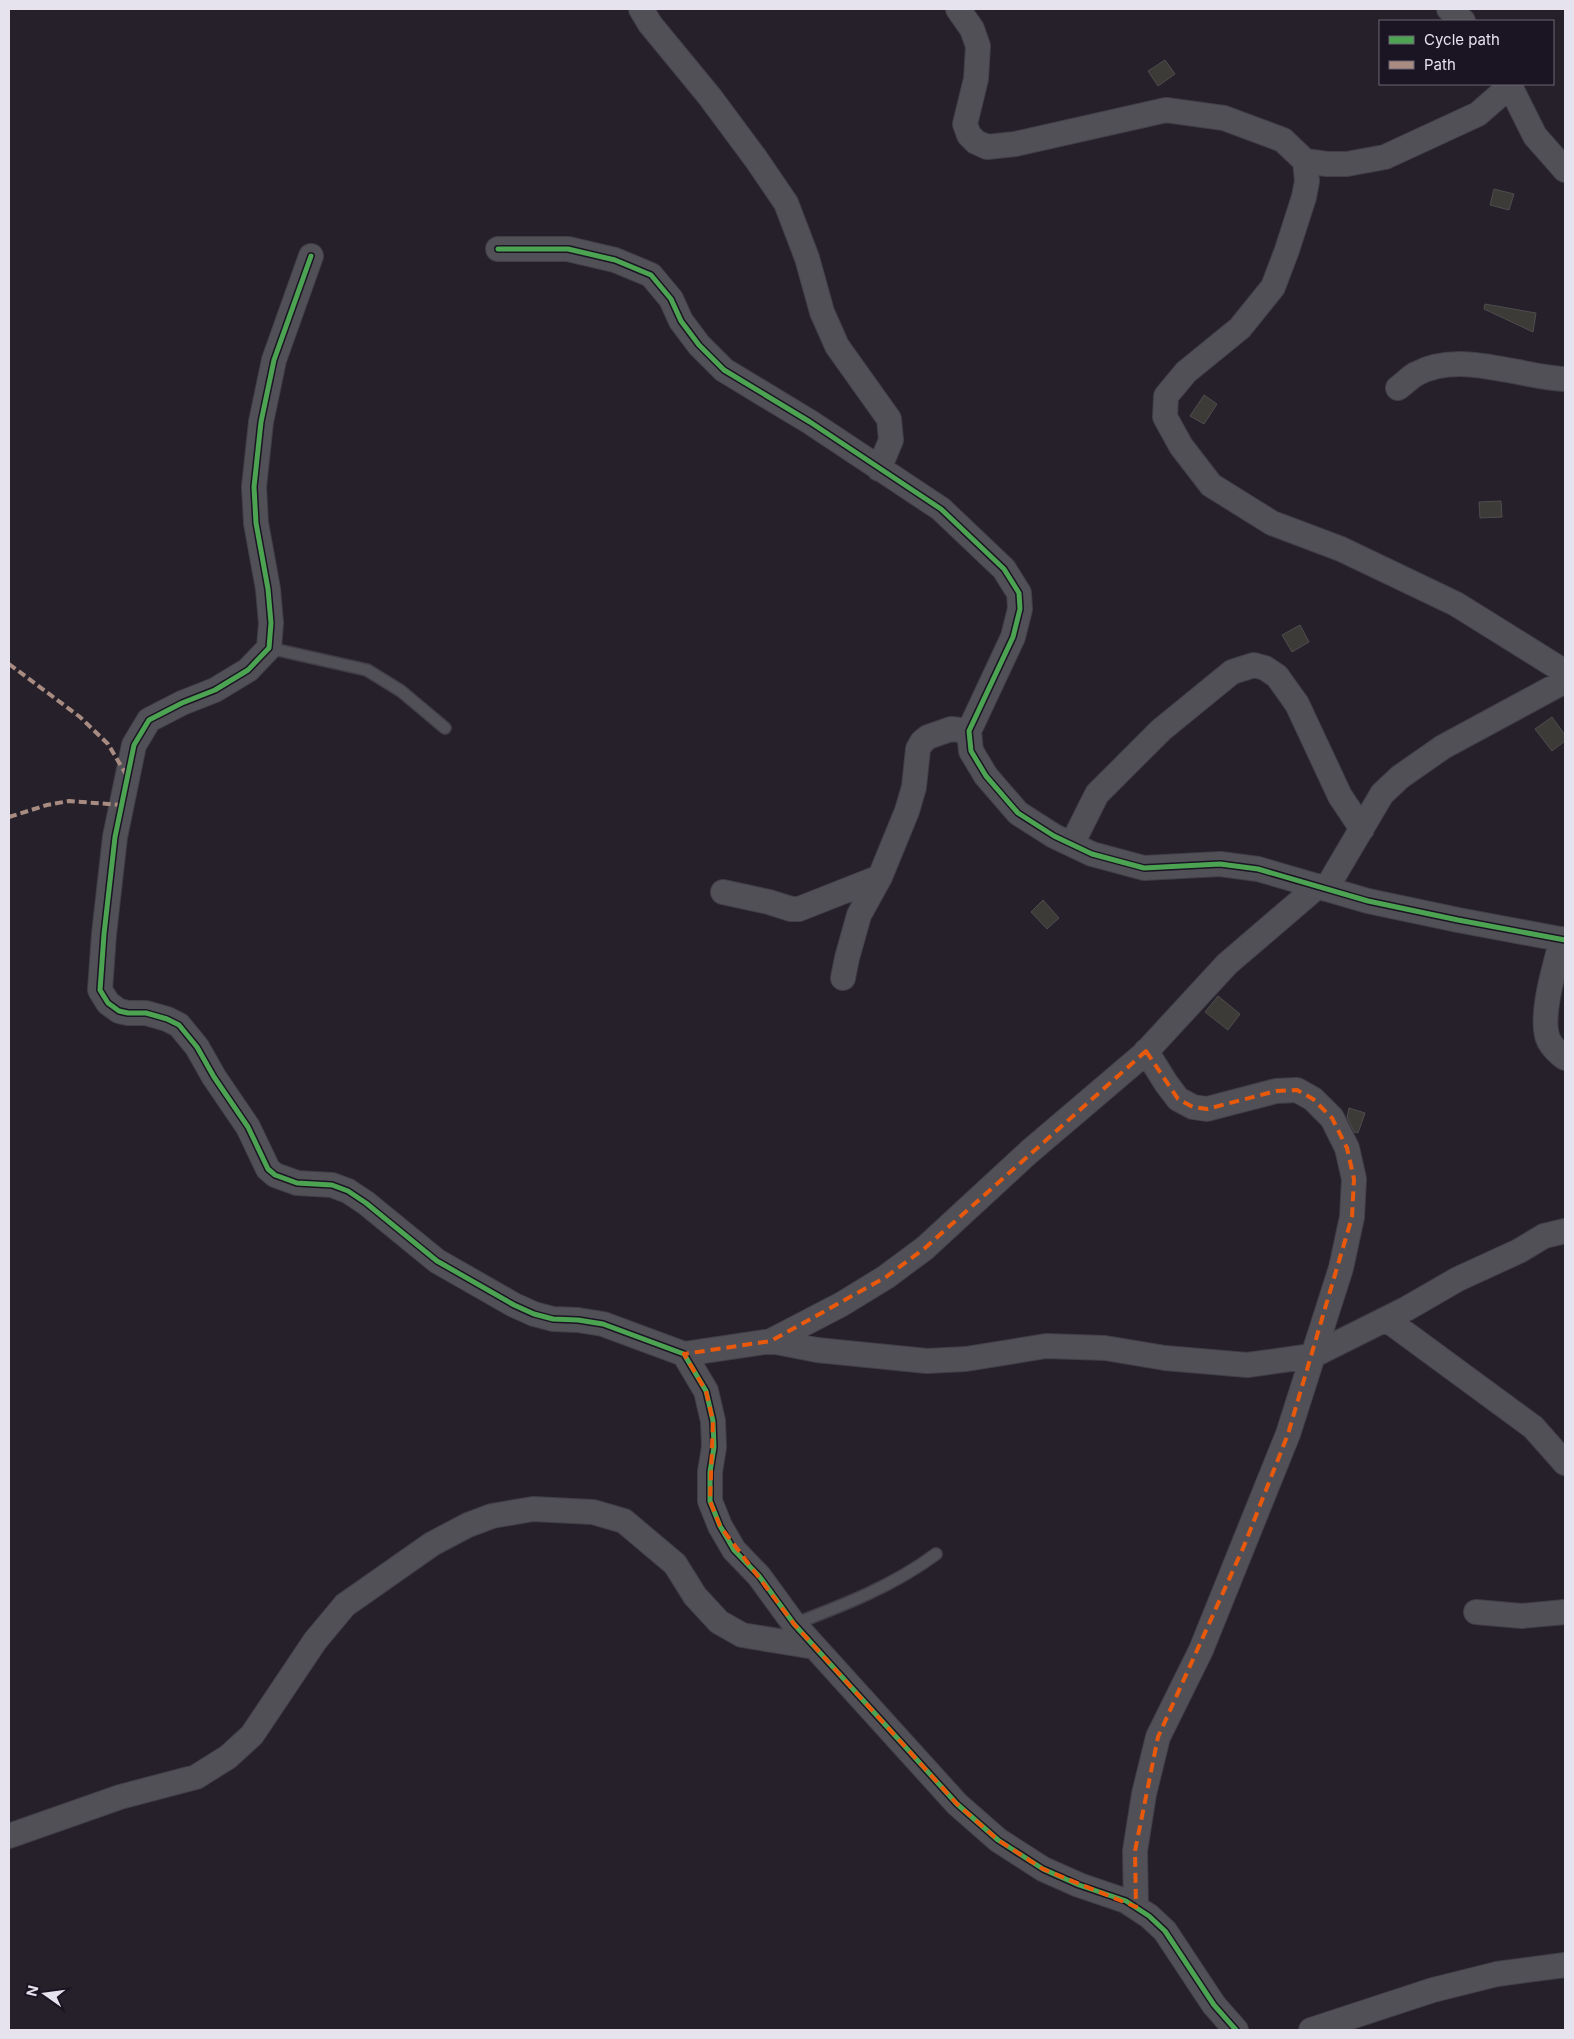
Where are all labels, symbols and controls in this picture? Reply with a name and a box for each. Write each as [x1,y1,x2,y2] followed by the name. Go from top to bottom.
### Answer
[1379,20,1554,85] legend
[1424,30,1500,49] text: Cycle path
[1424,55,1456,74] text: Path
[20,1969,70,2019] north arrow
[22,1984,41,1998] text: N

